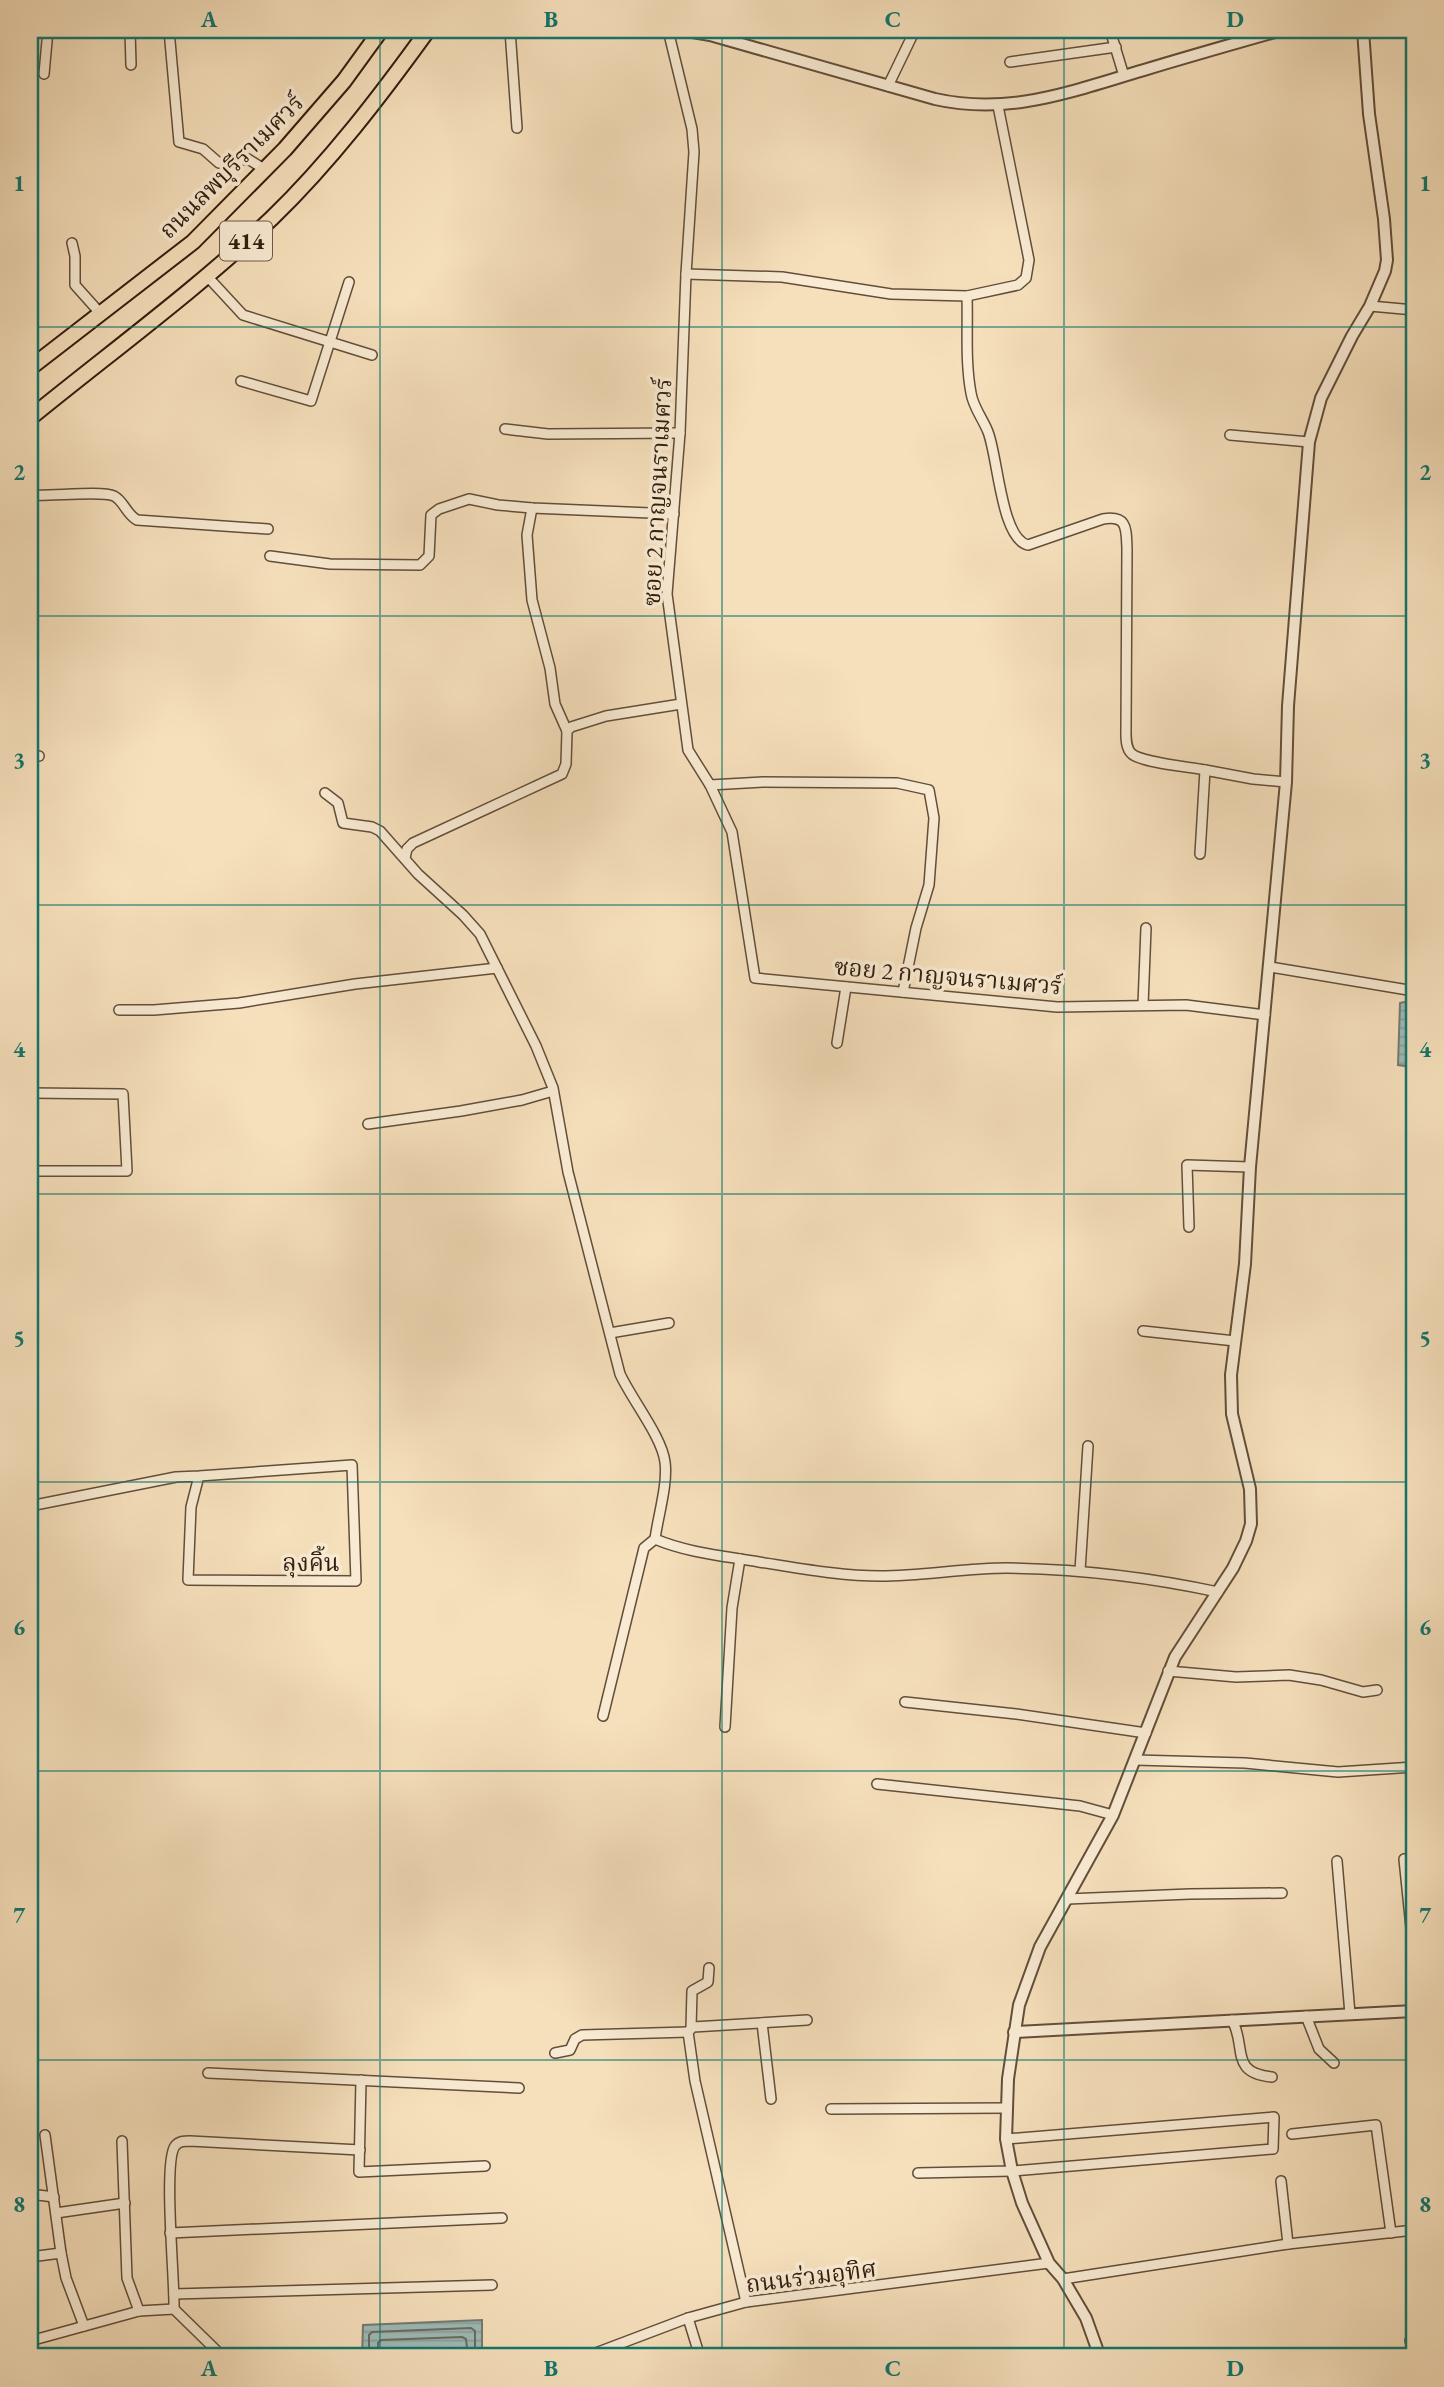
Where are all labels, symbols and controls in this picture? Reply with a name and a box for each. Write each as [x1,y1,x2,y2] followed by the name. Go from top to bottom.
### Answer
[200,4,218,34] text: A
[544,4,558,34] text: B
[885,4,901,34] text: C
[1226,4,1244,34] text: D
[152,87,310,245] street label: ถนนลพบุรีราเมศวร์
[13,168,25,198] text: 1
[1419,168,1431,198] text: 1
[220,222,272,260] road number: 414
[636,377,678,607] street label: ซอย 2 กาญจนราเมศวร์
[13,457,25,487] text: 2
[1419,457,1431,487] text: 2
[13,745,25,775] text: 3
[1419,745,1431,775] text: 3
[833,951,1063,1001] street label: ซอย 2 กาญจนราเมศวร์
[13,1034,26,1064] text: 4
[1419,1034,1432,1064] text: 4
[13,1323,25,1353] text: 5
[1419,1323,1431,1353] text: 5
[282,1545,340,1578] street label: ลุงคิ้น
[13,1612,25,1642] text: 6
[1419,1612,1431,1642] text: 6
[13,1900,26,1930] text: 7
[1419,1900,1432,1930] text: 7
[13,2189,25,2219] text: 8
[1419,2189,1431,2219] text: 8
[744,2253,878,2299] street label: ถนนร่วมอุทิศ
[200,2353,218,2383] text: A
[544,2353,558,2383] text: B
[885,2353,901,2383] text: C
[1226,2353,1244,2383] text: D

